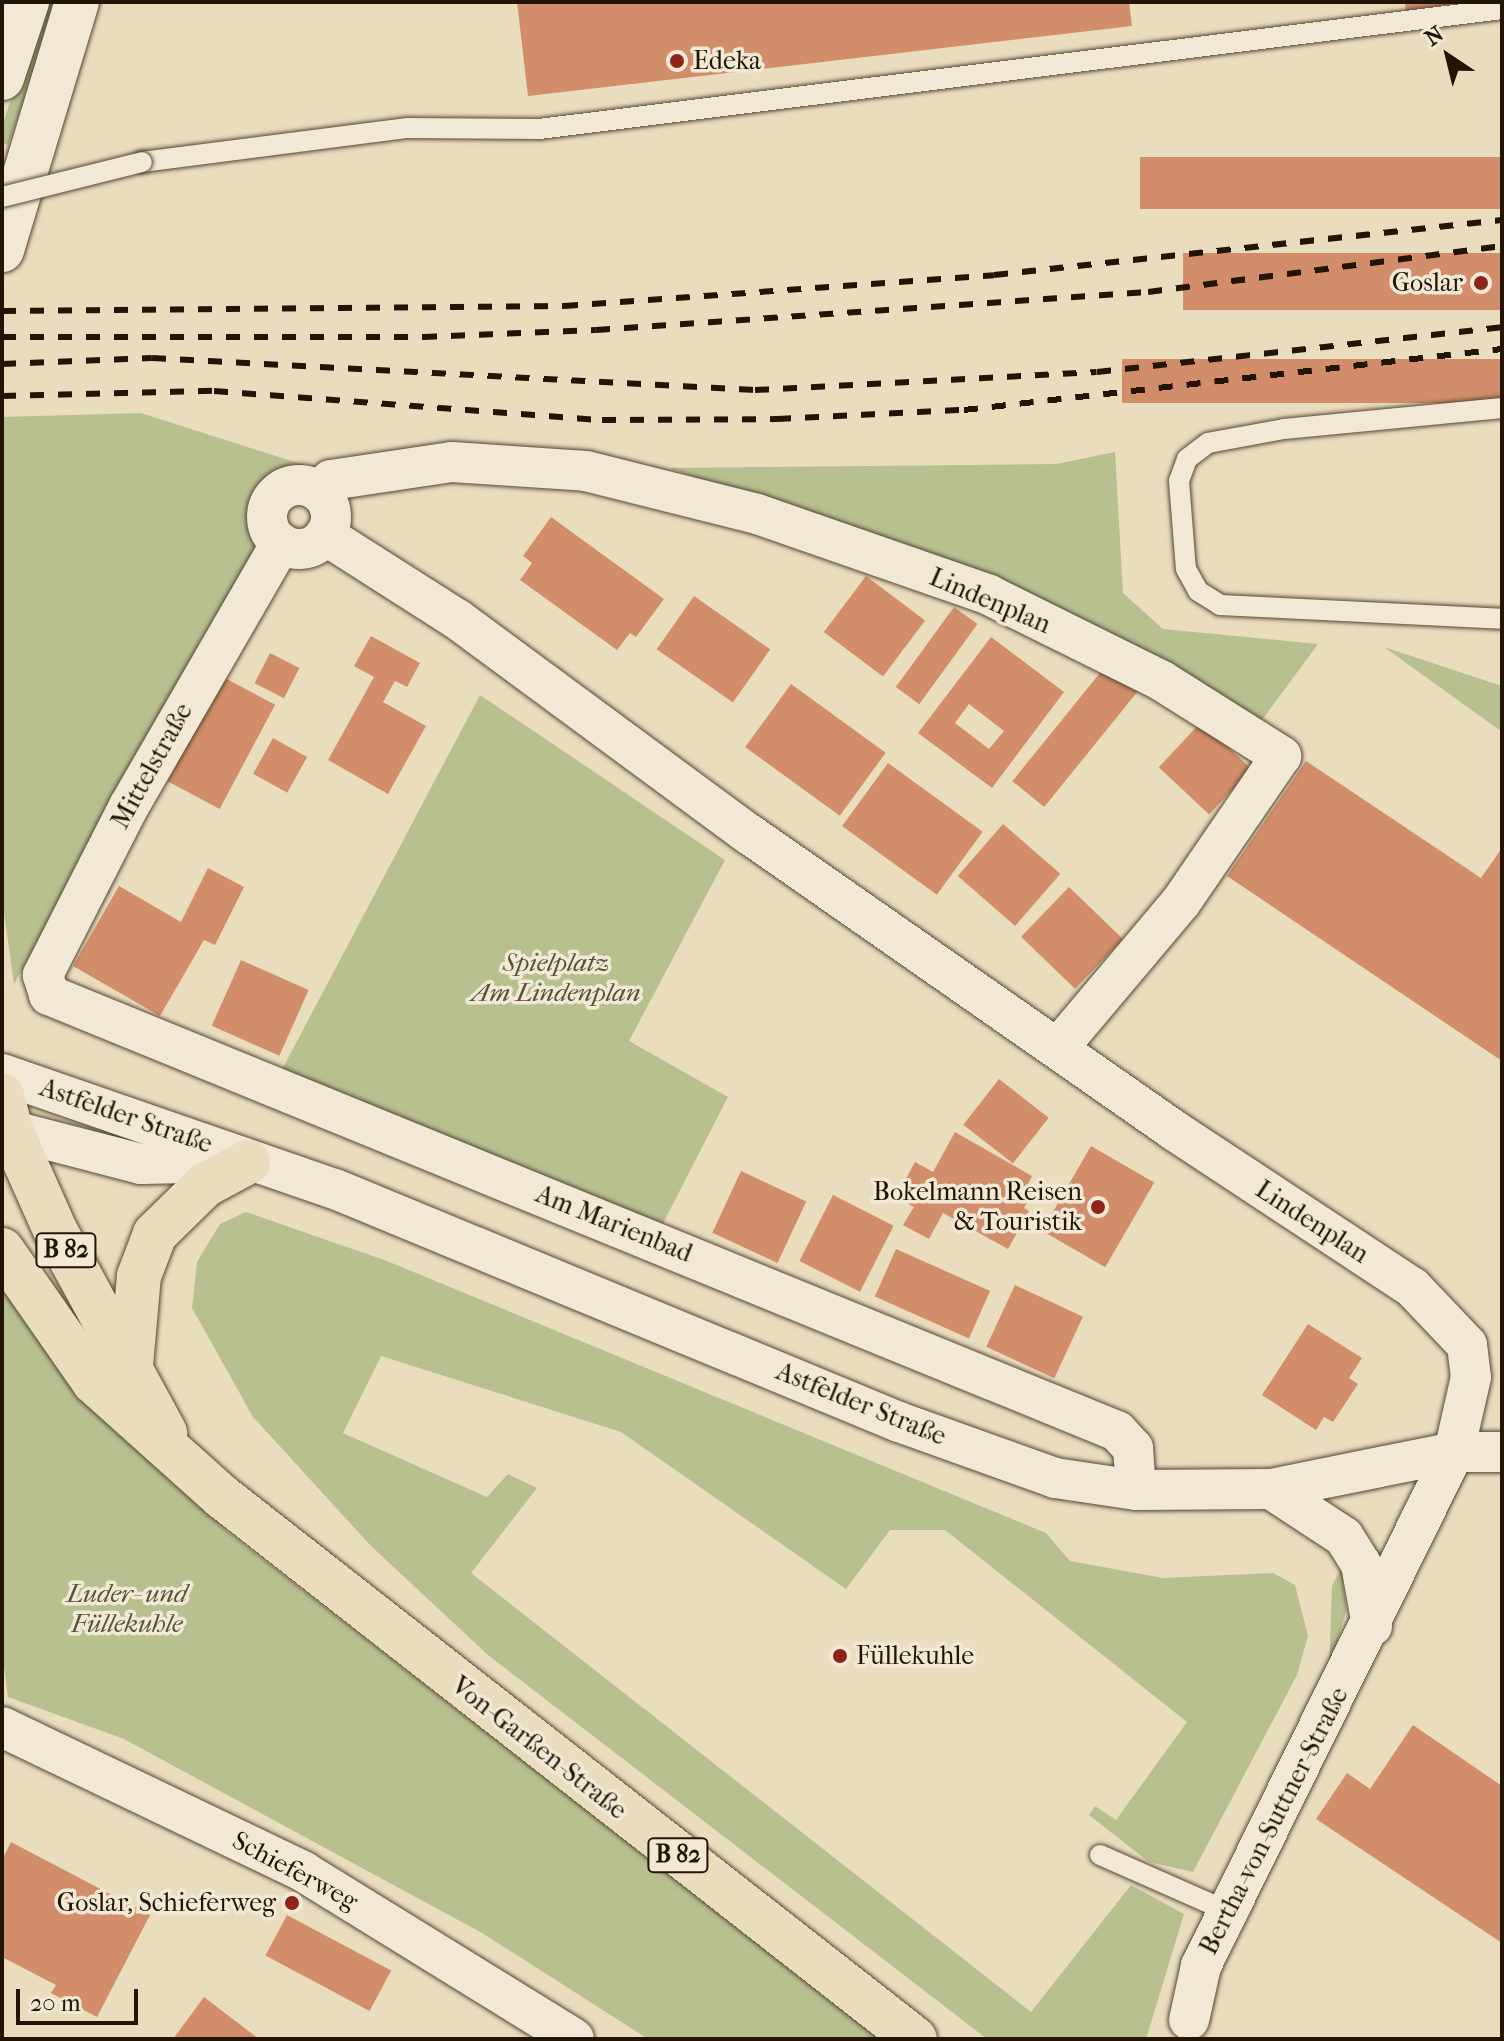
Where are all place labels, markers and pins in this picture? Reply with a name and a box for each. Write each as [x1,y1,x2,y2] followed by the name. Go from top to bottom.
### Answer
[693,45,761,77] place label: Edeka
[668,52,686,70] marker: Edeka
[1392,267,1463,299] place label: Goslar
[1470,272,1492,294] marker: Goslar
[873,1176,1082,1238] place label: Bokelmann Reisen & Touristik
[1089,1198,1107,1216] marker: Bokelmann Reisen & Touristik
[856,1640,974,1672] place label: Füllekuhle
[831,1647,849,1665] marker: Füllekuhle
[57,1887,276,1919] place label: Goslar, Schieferweg
[283,1894,301,1912] marker: Goslar, Schieferweg

